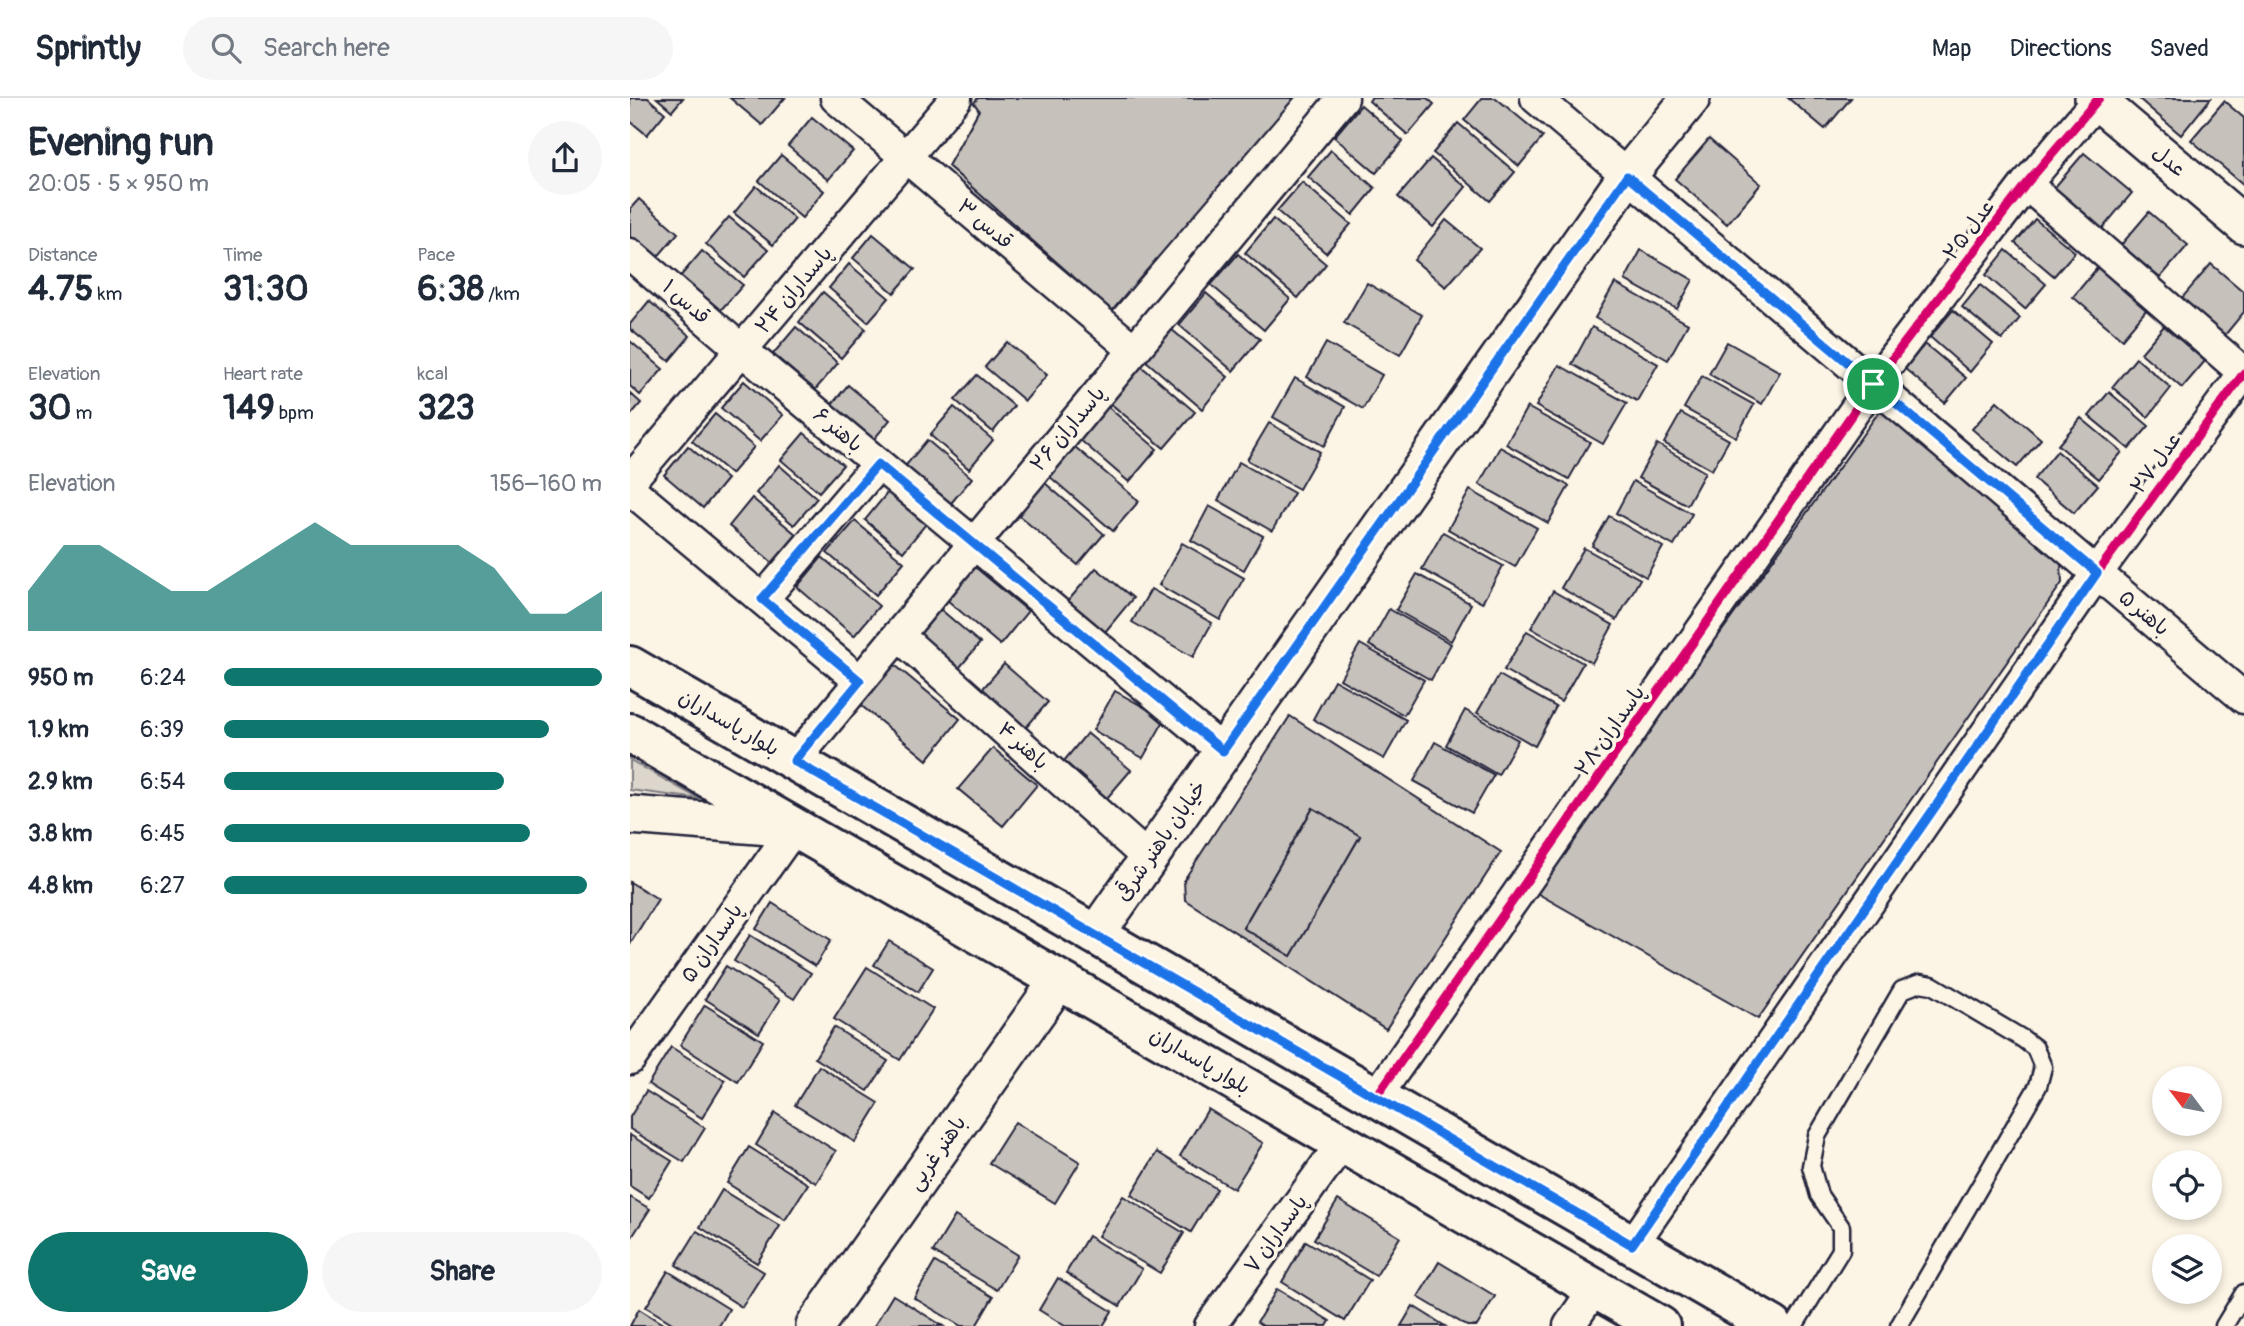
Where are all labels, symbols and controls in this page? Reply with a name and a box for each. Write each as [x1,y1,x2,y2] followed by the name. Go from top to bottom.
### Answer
[183,17,673,80] search box
[35,28,141,69] text: Sprintly
[207,29,245,67] icon: search
[263,32,390,64] text: Search here
[1932,34,1972,63] text: Map
[2010,34,2111,63] text: Directions
[2149,34,2209,63] text: Saved
[28,119,214,167] text: Evening run
[528,121,602,195] button: share
[2146,139,2192,183] street label: عدل
[28,169,209,198] text: 20:05 · 5 × 950 m
[952,193,1018,255] street label: قدس ۳
[1937,194,2001,266] street label: عدل ۲۵
[750,241,838,339] street label: پاسداران ۲۴
[28,243,97,267] text: Distance
[223,243,262,267] text: Time
[417,243,455,267] text: Pace
[28,267,93,311] text: 4.75
[223,267,309,311] text: 31:30
[417,267,484,311] text: 6:38
[656,274,716,330] street label: قدس ۱
[93,282,122,306] text: km
[484,282,520,306] text: /km
[1843,354,1903,414] pin
[28,362,100,386] text: Elevation
[223,362,303,386] text: Heart rate
[417,362,448,386] text: kcal
[1854,365,1892,403] icon: arrive
[1024,381,1112,477] street label: پاسداران ۲۶
[28,386,71,430] text: 30
[223,386,275,430] text: 149
[417,386,475,430] text: 323
[71,401,92,425] text: m
[275,401,314,425] text: bpm
[808,401,868,459] street label: باهنر ۶
[2125,427,2187,499] street label: عدل ۲۷
[28,469,116,498] text: Elevation
[490,469,602,498] text: 156–160 m
[2113,584,2175,642] street label: باهنر ۵
[28,663,93,692] text: 950 m
[140,663,186,692] text: 6:24
[1569,680,1651,782] street label: پاسداران ۲۸
[674,683,784,763] street label: بلوار پاسداران
[28,715,89,744] text: 1.9 km
[140,715,184,744] text: 6:39
[992,716,1054,776] street label: باهنر ۴
[28,767,93,796] text: 2.9 km
[140,767,185,796] text: 6:54
[1109,775,1213,907] street label: خیابان باهنر شرقی
[28,819,92,848] text: 3.8 km
[140,819,185,848] text: 6:45
[28,871,93,900] text: 4.8 km
[140,871,185,900] text: 6:27
[675,898,749,988] street label: پاسداران ۵
[1145,1021,1255,1101] street label: بلوار پاسداران
[2152,1066,2222,1136] north arrow
[2152,1066,2222,1304] map controls
[901,1110,973,1196] street label: باهنر غربی
[2152,1150,2222,1220] button: locate
[1238,1189,1314,1279] street label: پاسداران ۷
[28,1232,308,1312] button: Save
[322,1232,602,1312] button: Share
[2152,1234,2222,1304] button: layers

